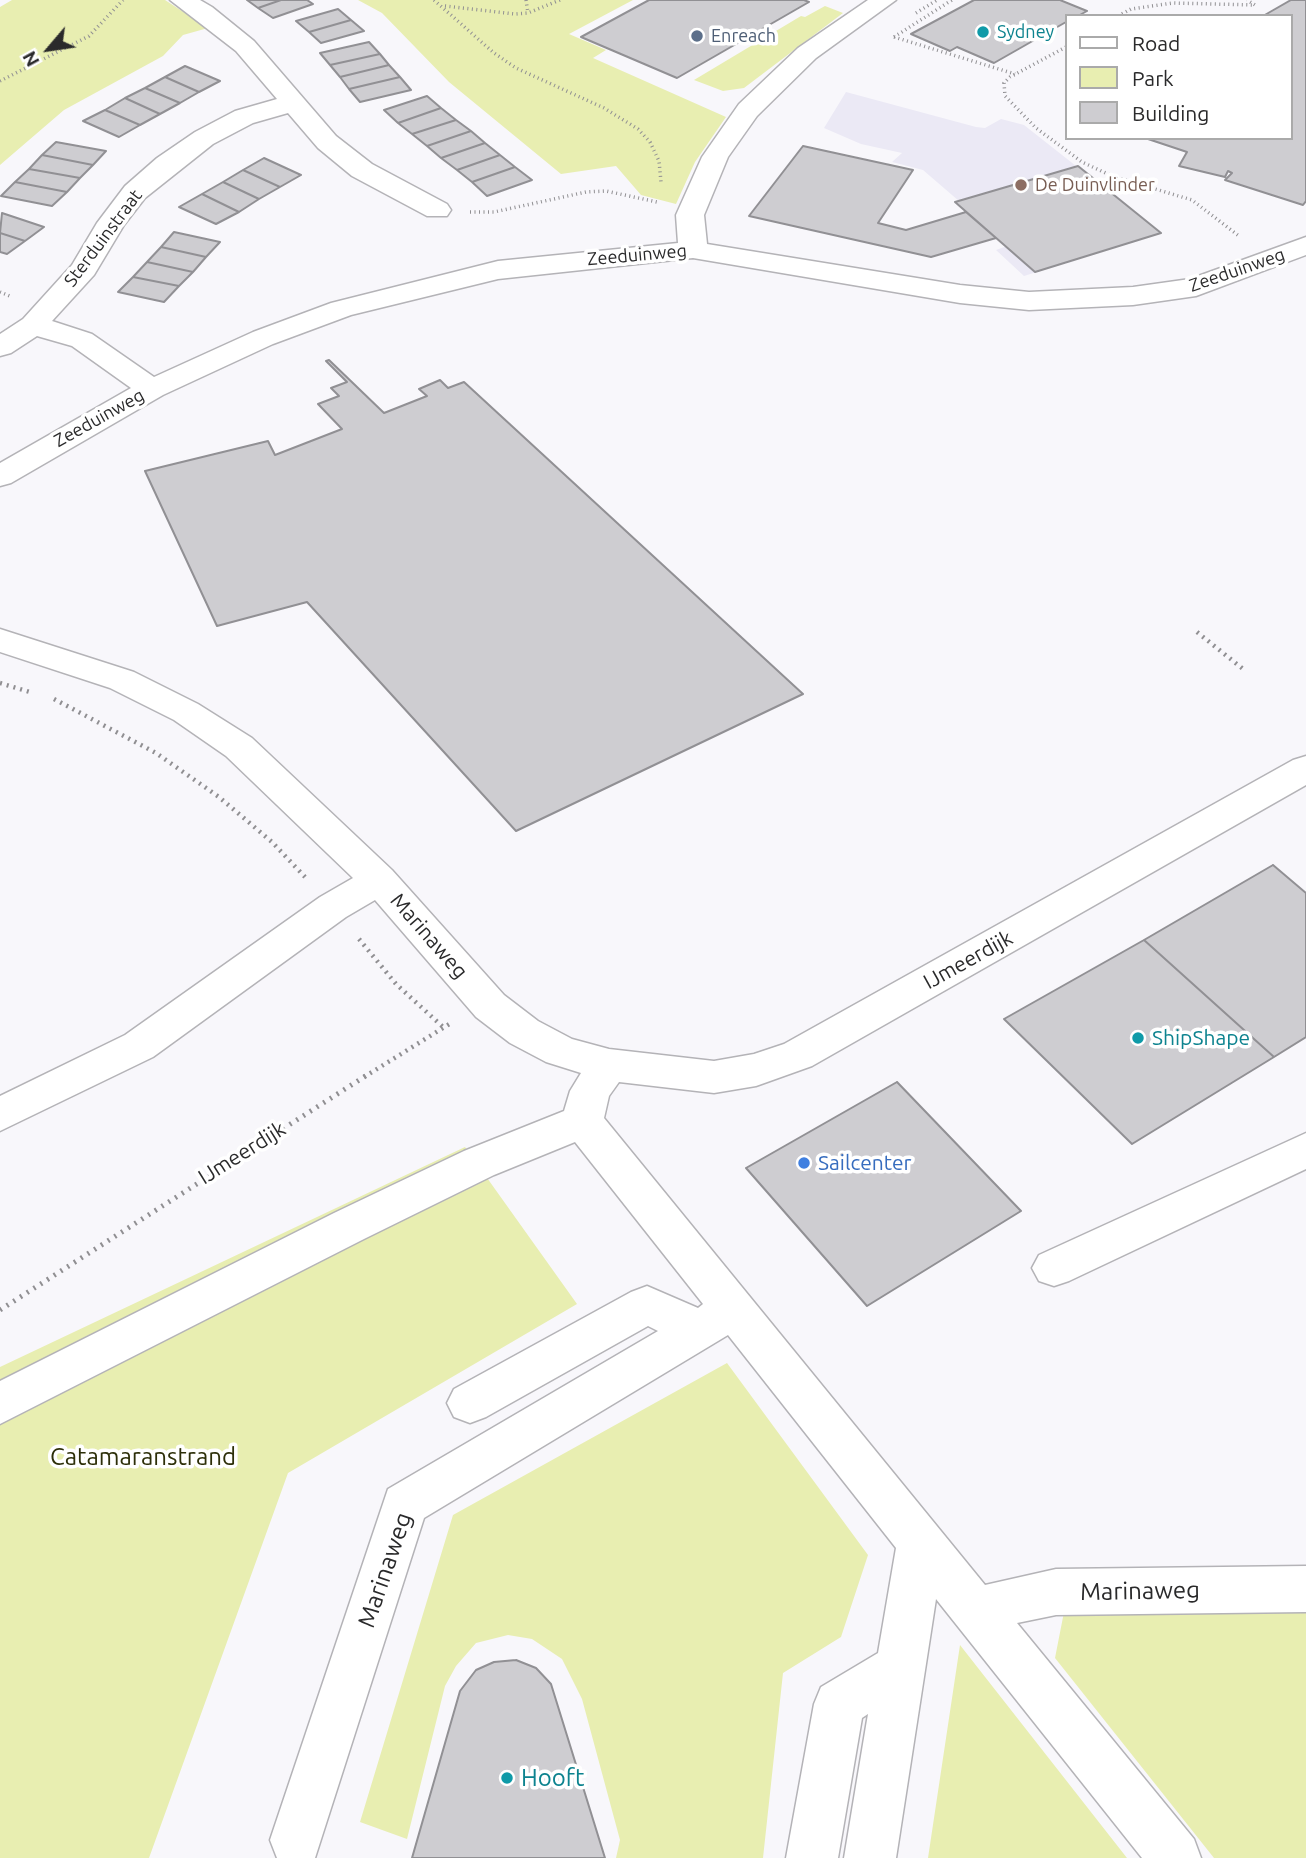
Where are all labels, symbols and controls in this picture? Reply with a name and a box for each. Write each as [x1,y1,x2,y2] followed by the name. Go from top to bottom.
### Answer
[14,14,84,84] north arrow
[1064,14,1292,140] legend
[997,21,1054,43] place label: Sydney
[975,24,991,40] marker: Sydney
[711,25,776,47] place label: Enreach
[689,28,705,44] marker: Enreach
[1132,31,1180,55] text: Road
[18,48,44,71] text: N
[1132,66,1174,90] text: Park
[1132,101,1209,125] text: Building
[1035,174,1155,196] place label: De Duinvlinder
[1013,177,1029,193] marker: De Duinvlinder
[59,185,147,291] street label: Sterduinstraat
[586,240,688,270] street label: Zeeduinweg
[1186,244,1288,296] street label: Zeeduinweg
[50,384,148,452] street label: Zeeduinweg
[385,888,473,984] street label: Marinaweg
[919,925,1017,995] street label: IJmeerdijk
[1152,1025,1250,1051] place label: ShipShape
[1130,1030,1146,1046] marker: ShipShape
[194,1116,290,1190] street label: IJmeerdijk
[818,1150,911,1176] place label: Sailcenter
[796,1155,812,1171] marker: Sailcenter
[50,1443,236,1471] park label: Catamaranstrand
[352,1509,418,1631] street label: Marinaweg
[1080,1576,1200,1606] street label: Marinaweg
[521,1764,584,1792] place label: Hooft
[499,1770,515,1786] marker: Hooft

